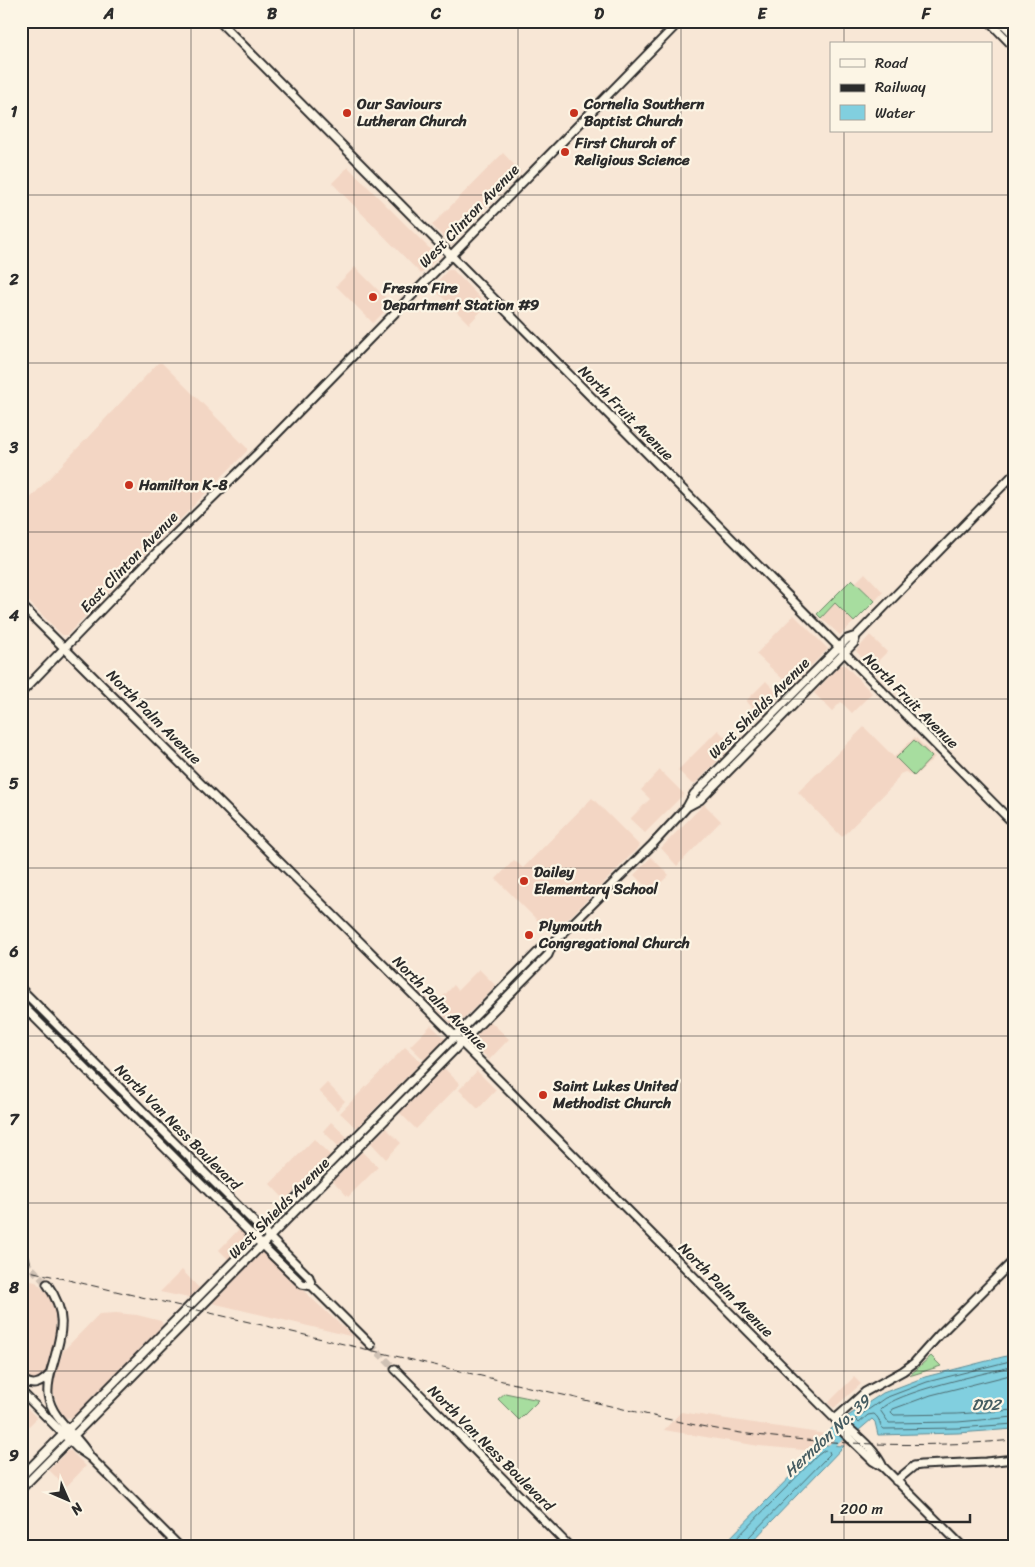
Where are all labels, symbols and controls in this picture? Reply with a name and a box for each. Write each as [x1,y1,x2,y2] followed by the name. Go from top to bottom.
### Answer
[103,0,114,28] text: A
[267,0,278,28] text: B
[430,0,442,28] text: C
[594,0,604,28] text: D
[758,0,768,28] text: E
[921,0,932,28] text: F
[830,42,992,132] legend
[875,50,908,76] text: Road
[875,74,926,100] text: Railway
[356,91,467,134] place label: Our Saviours Lutheran Church
[583,91,705,134] place label: Cornelia Southern Baptist Church
[11,97,18,126] text: 1
[875,100,915,126] text: Water
[341,107,353,119] marker: Our Saviours Lutheran Church
[568,107,580,119] marker: Cornelia Southern Baptist Church
[574,130,690,173] place label: First Church of Religious Science
[559,146,571,158] marker: First Church of Religious Science
[412,158,526,274] street label: West Clinton Avenue
[8,265,19,294] text: 2
[382,275,539,318] place label: Fresno Fire Department Station #9
[367,291,379,303] marker: Fresno Fire Department Station #9
[572,359,680,467] street label: North Fruit Avenue
[9,433,19,462] text: 3
[138,472,229,498] place label: Hamilton K-8
[123,479,135,491] marker: Hamilton K-8
[73,505,185,619] street label: East Clinton Avenue
[8,601,19,630] text: 4
[857,647,965,755] street label: North Fruit Avenue
[702,651,816,765] street label: West Shields Avenue
[100,663,208,771] street label: North Palm Avenue
[9,769,19,798] text: 5
[534,859,659,902] place label: Dailey Elementary School
[518,875,530,887] marker: Dailey Elementary School
[538,913,690,956] place label: Plymouth Congregational Church
[523,929,535,941] marker: Plymouth Congregational Church
[8,937,19,966] text: 6
[386,949,494,1057] street label: North Palm Avenue
[108,1057,248,1197] street label: North Van Ness Boulevard
[552,1073,680,1116] place label: Saint Lukes United Methodist Church
[537,1089,549,1101] marker: Saint Lukes United Methodist Church
[9,1105,20,1134] text: 7
[222,1151,336,1265] street label: West Shields Avenue
[672,1236,780,1344] street label: North Palm Avenue
[8,1273,19,1302] text: 8
[421,1378,561,1518] street label: North Van Ness Boulevard
[777,1386,879,1484] water label: Herndon No. 39
[972,1390,1003,1419] water label: DD2
[9,1441,19,1470] text: 9
[42,1474,92,1524] north arrow
[832,1492,970,1524] scale bar
[64,1496,90,1521] text: N
[840,1496,884,1522] text: 200 m

